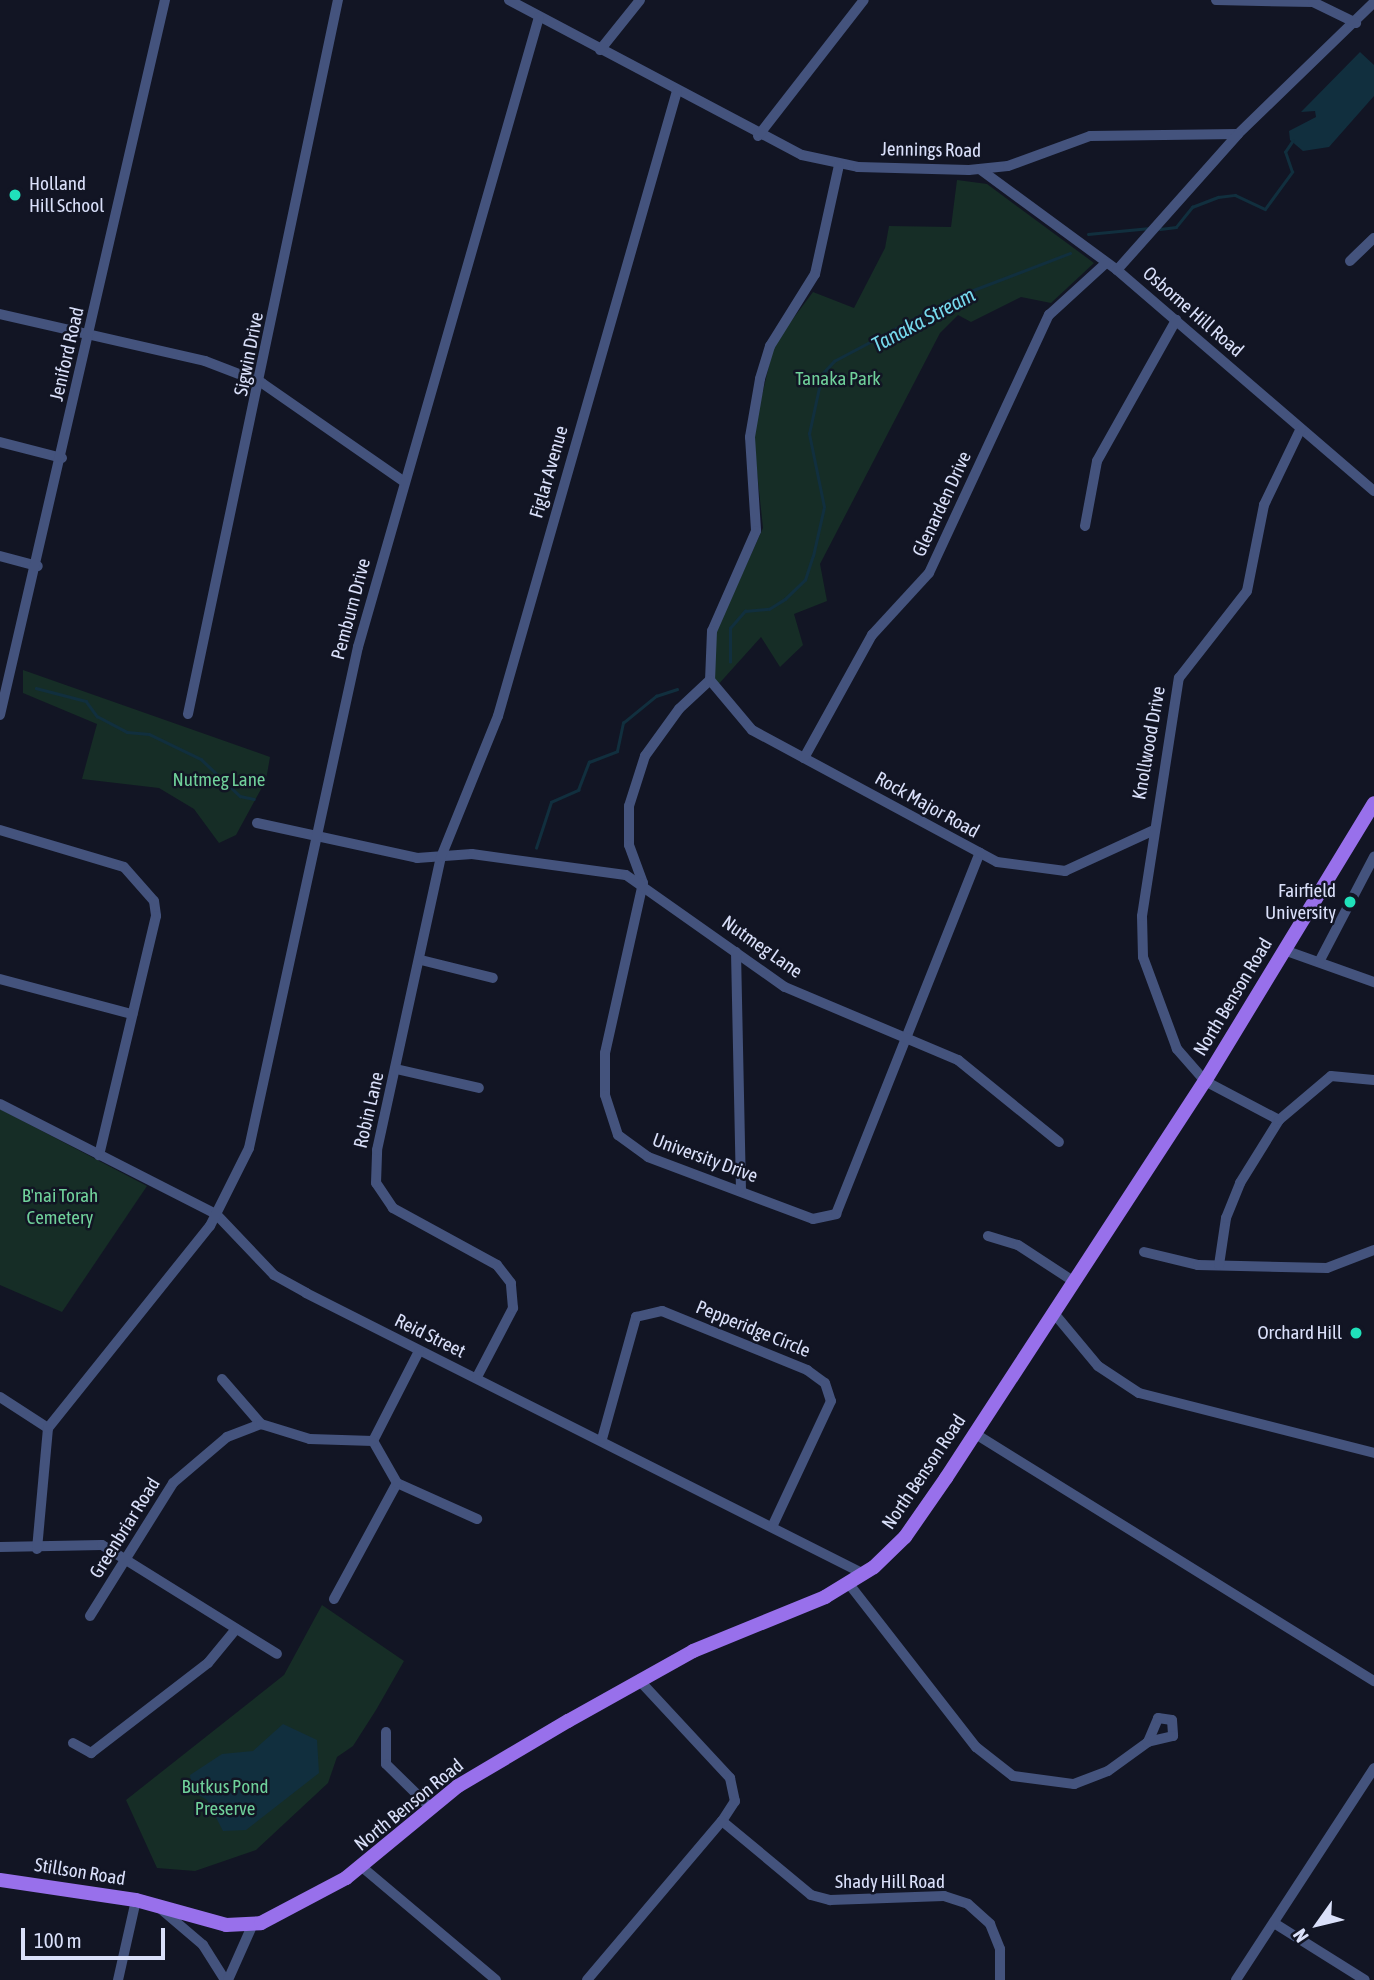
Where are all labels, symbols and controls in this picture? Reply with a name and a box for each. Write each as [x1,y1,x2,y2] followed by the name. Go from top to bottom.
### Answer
[881,138,981,162] street label: Jennings Road
[29,173,104,217] place label: Holland Hill School
[7,187,23,203] marker: Holland Hill School
[1138,262,1248,362] street label: Osborne Hill Road
[867,281,979,357] water label: Tanaka Stream
[45,305,89,403] street label: Jeniford Road
[230,310,268,398] street label: Sigwin Drive
[795,368,881,390] park label: Tanaka Park
[525,423,573,521] street label: Figlar Avenue
[908,448,976,560] street label: Glenarden Drive
[327,556,375,662] street label: Pemburn Drive
[1128,684,1170,802] street label: Knollwood Drive
[871,767,983,843] street label: Rock Major Road
[173,769,265,791] park label: Nutmeg Lane
[1265,880,1336,924] place label: Fairfield University
[1342,894,1358,910] marker: Fairfield University
[717,911,807,983] street label: Nutmeg Lane
[1189,934,1277,1060] street label: North Benson Road
[349,1070,389,1150] street label: Robin Lane
[649,1128,761,1188] street label: University Drive
[22,1185,98,1229] park label: B'nai Torah Cemetery
[692,1296,814,1362] street label: Pepperidge Circle
[391,1309,469,1363] street label: Reid Street
[1258,1322,1342,1344] place label: Orchard Hill
[1348,1325,1364,1341] marker: Orchard Hill
[877,1410,971,1534] street label: North Benson Road
[85,1473,165,1583] street label: Greenbriar Road
[350,1754,468,1856] street label: North Benson Road
[182,1776,268,1820] park label: Butkus Pond Preserve
[33,1854,127,1890] street label: Stillson Road
[835,1871,945,1893] street label: Shady Hill Road
[1283,1889,1353,1959] north arrow
[24,1913,168,1957] scale bar
[1288,1925,1313,1947] text: N
[34,1928,82,1952] text: 100 m

